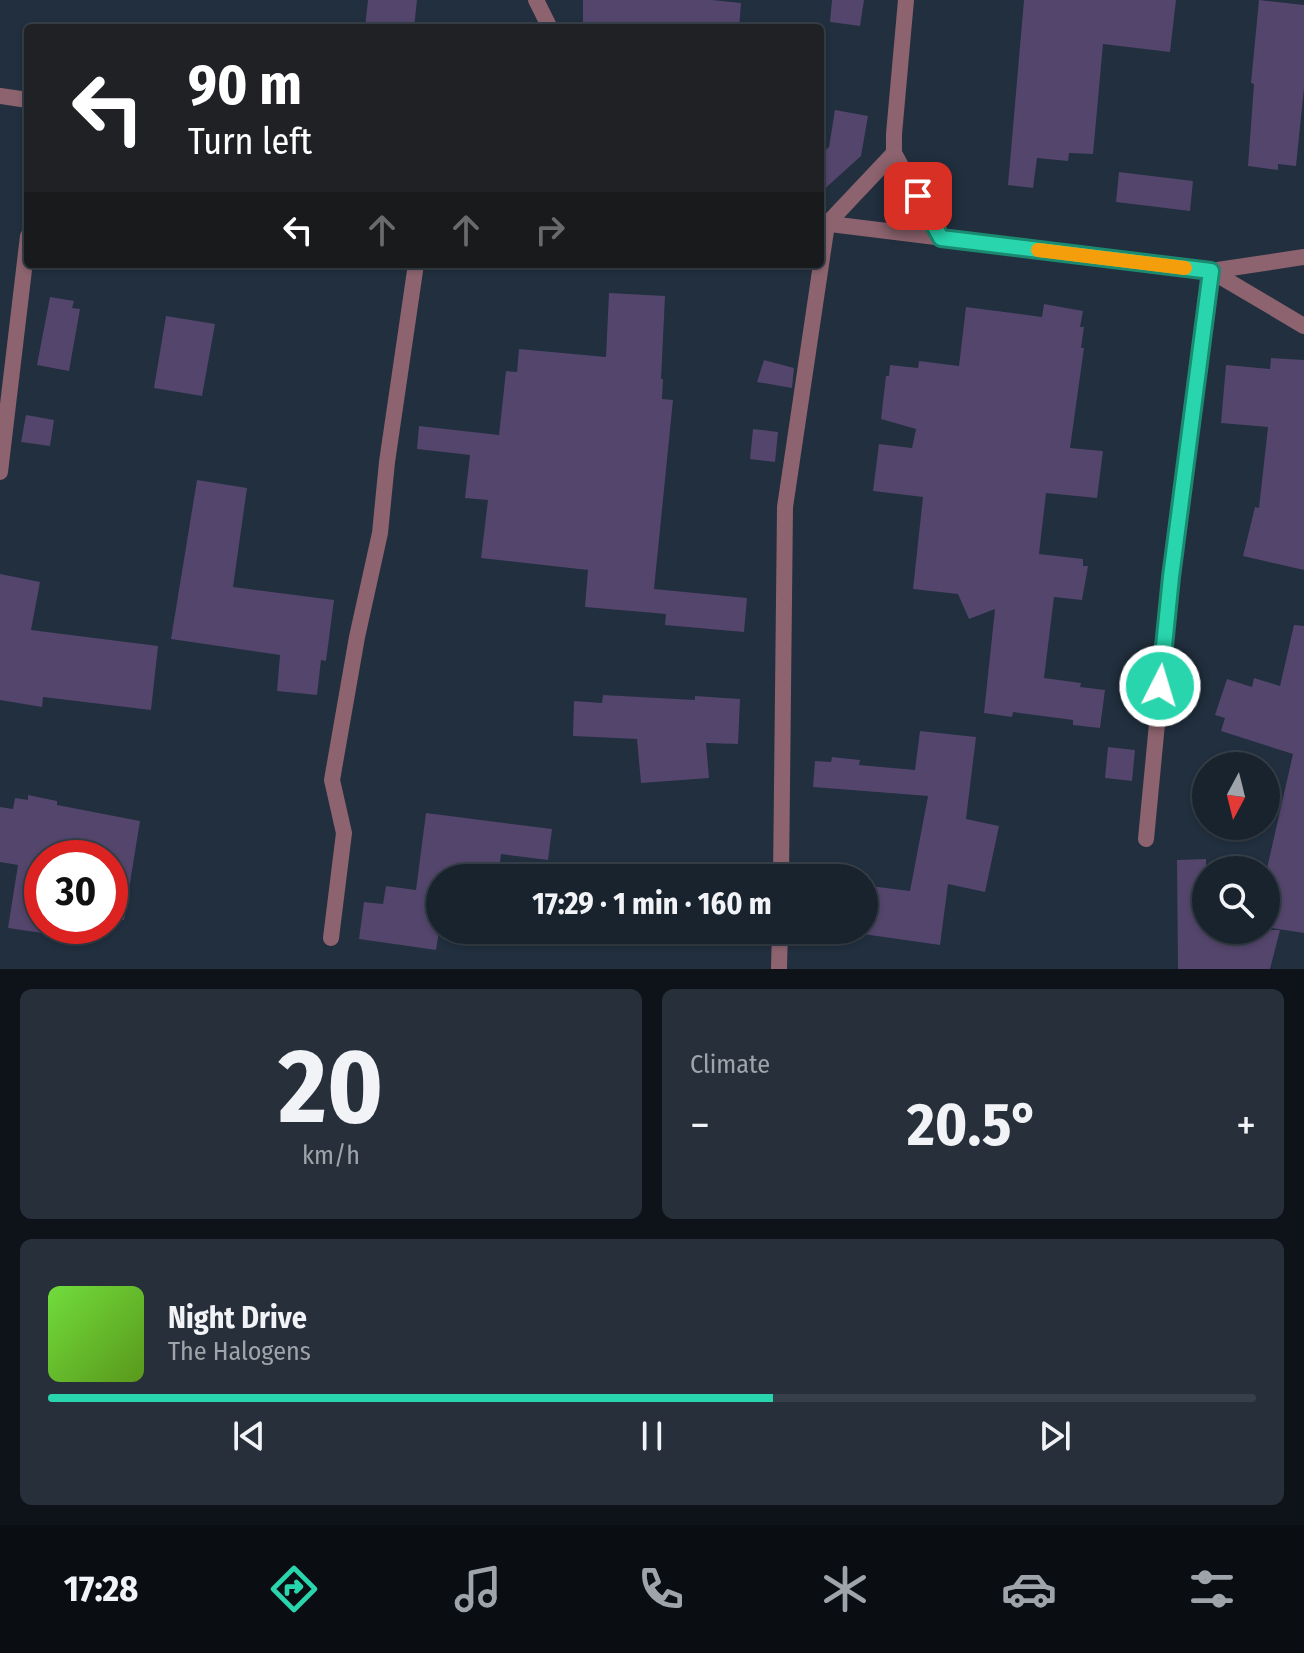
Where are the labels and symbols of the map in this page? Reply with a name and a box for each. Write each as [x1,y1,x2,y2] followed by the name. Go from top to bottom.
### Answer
[884,162,952,230] pin
[1118,644,1202,728] position arrow
[1192,752,1280,840] north arrow
[24,840,128,944] speed limit sign: 30

